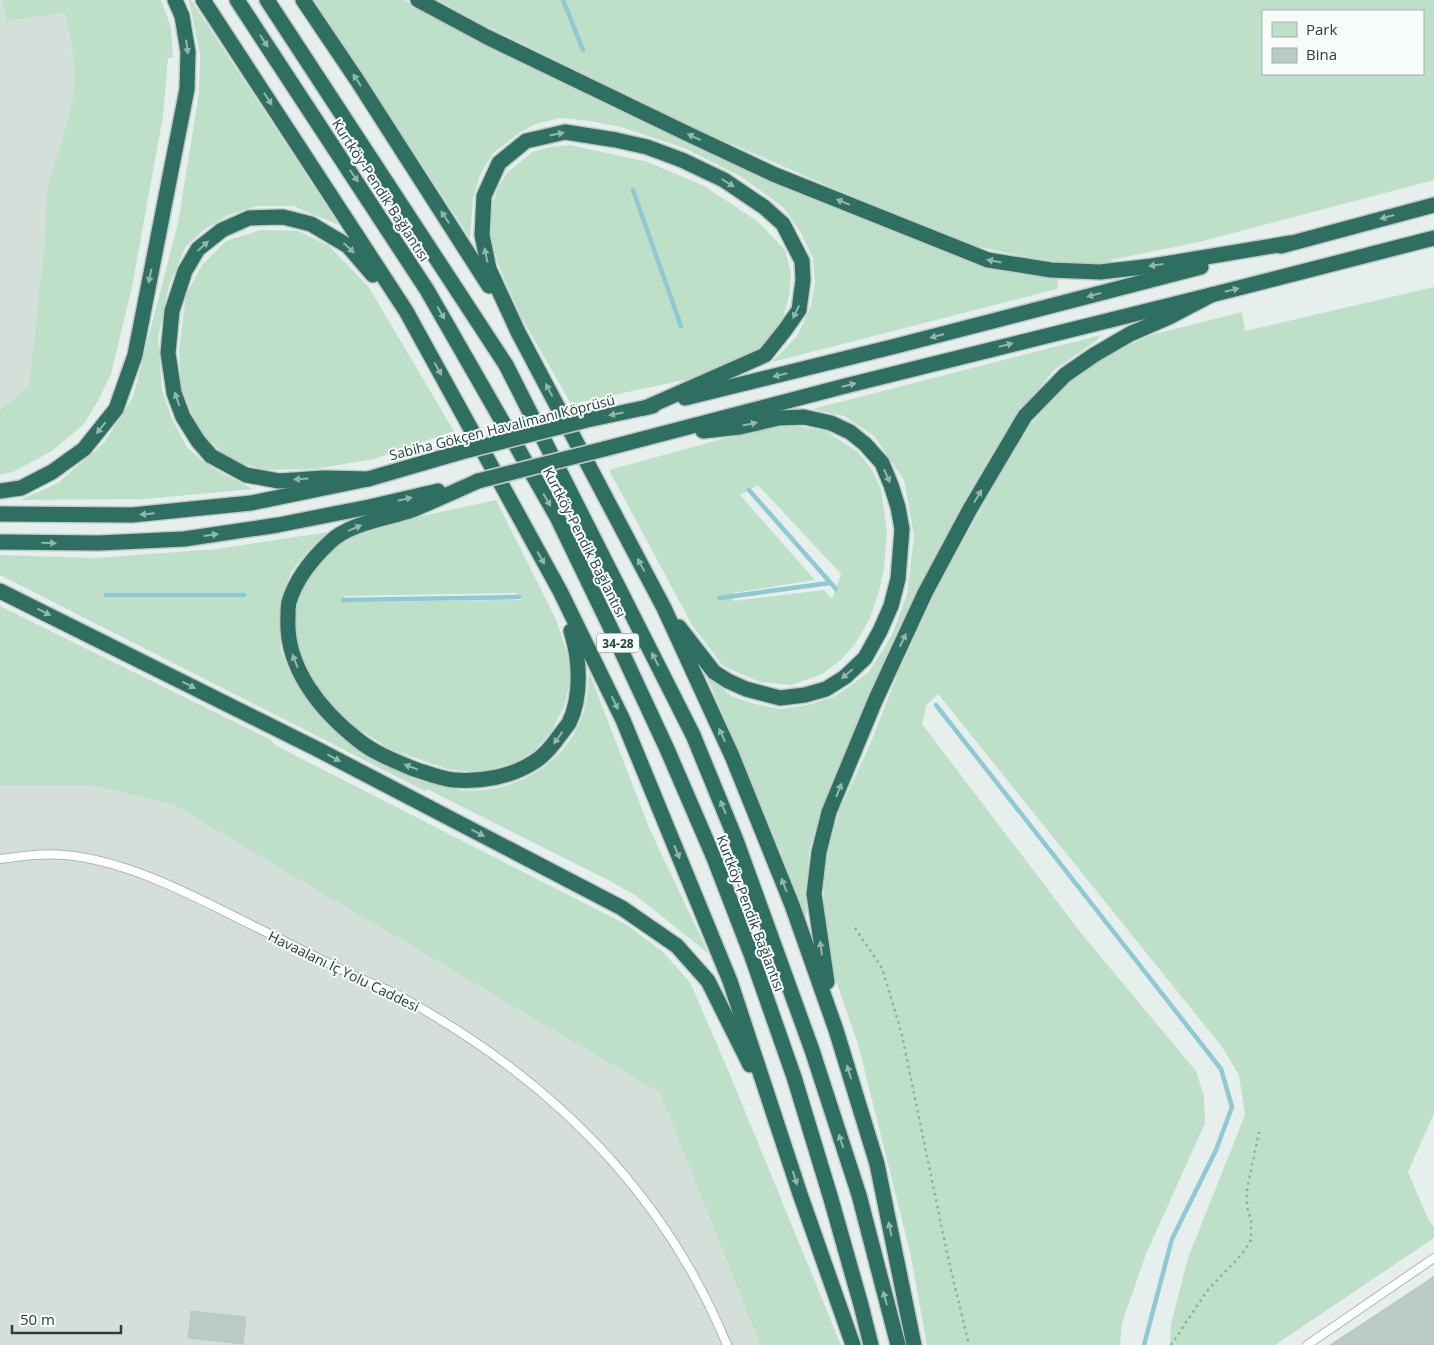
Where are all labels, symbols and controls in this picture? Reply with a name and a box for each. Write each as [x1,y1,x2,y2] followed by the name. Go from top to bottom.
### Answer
[1262,10,1424,75] legend
[1306,19,1337,39] text: Park
[259,34,269,47] one-way arrow
[183,39,191,55] one-way arrow
[1306,44,1337,64] text: Bina
[352,73,362,87] one-way arrow
[263,93,273,106] one-way arrow
[328,115,434,265] street label: Kurtköy-Pendik Bağlantısı
[550,130,565,138] one-way arrow
[687,133,701,141] one-way arrow
[349,169,359,183] one-way arrow
[721,179,735,188] one-way arrow
[835,198,850,206] one-way arrow
[440,210,449,223] one-way arrow
[1379,214,1394,222] one-way arrow
[196,240,208,252] one-way arrow
[342,243,355,254] one-way arrow
[482,247,490,262] one-way arrow
[986,256,1002,264] one-way arrow
[1147,262,1163,270] one-way arrow
[146,268,154,284] one-way arrow
[1225,286,1240,294] one-way arrow
[1087,291,1102,299] one-way arrow
[792,305,800,319] one-way arrow
[436,307,445,320] one-way arrow
[930,332,945,340] one-way arrow
[999,341,1014,349] one-way arrow
[433,363,442,376] one-way arrow
[772,371,787,379] one-way arrow
[841,381,856,389] one-way arrow
[545,383,553,398] one-way arrow
[387,390,617,464] street label: Sabiha Gökçen Havalimanı Köprüsü
[173,392,180,407] one-way arrow
[608,410,623,418] one-way arrow
[742,420,758,428] one-way arrow
[95,421,106,434] one-way arrow
[539,464,631,620] street label: Kurtköy-Pendik Bağlantısı
[884,469,892,483] one-way arrow
[293,476,309,484] one-way arrow
[973,489,982,502] one-way arrow
[543,493,552,507] one-way arrow
[397,495,412,503] one-way arrow
[139,510,155,518] one-way arrow
[348,524,363,532] one-way arrow
[203,531,219,539] one-way arrow
[41,539,57,547] one-way arrow
[537,551,546,564] one-way arrow
[637,558,645,572] one-way arrow
[37,608,51,616] one-way arrow
[900,633,908,647] one-way arrow
[597,634,639,652] road number: 34-28
[651,652,659,667] one-way arrow
[290,654,298,668] one-way arrow
[841,668,854,679] one-way arrow
[182,681,196,689] one-way arrow
[611,696,619,710] one-way arrow
[718,728,726,742] one-way arrow
[553,731,563,745] one-way arrow
[327,754,342,762] one-way arrow
[404,763,419,771] one-way arrow
[836,782,843,797] one-way arrow
[718,800,726,814] one-way arrow
[471,829,486,837] one-way arrow
[712,832,790,994] street label: Kurtköy-Pendik Bağlantısı
[674,845,682,860] one-way arrow
[780,877,788,892] one-way arrow
[265,926,423,1016] street label: Havaalanı İç Yolu Caddesi
[817,940,825,956] one-way arrow
[844,1064,852,1079] one-way arrow
[837,1134,845,1149] one-way arrow
[791,1171,799,1186] one-way arrow
[886,1221,894,1236] one-way arrow
[881,1290,889,1305] one-way arrow
[12,1302,121,1334] scale bar
[20,1309,55,1329] text: 50 m

